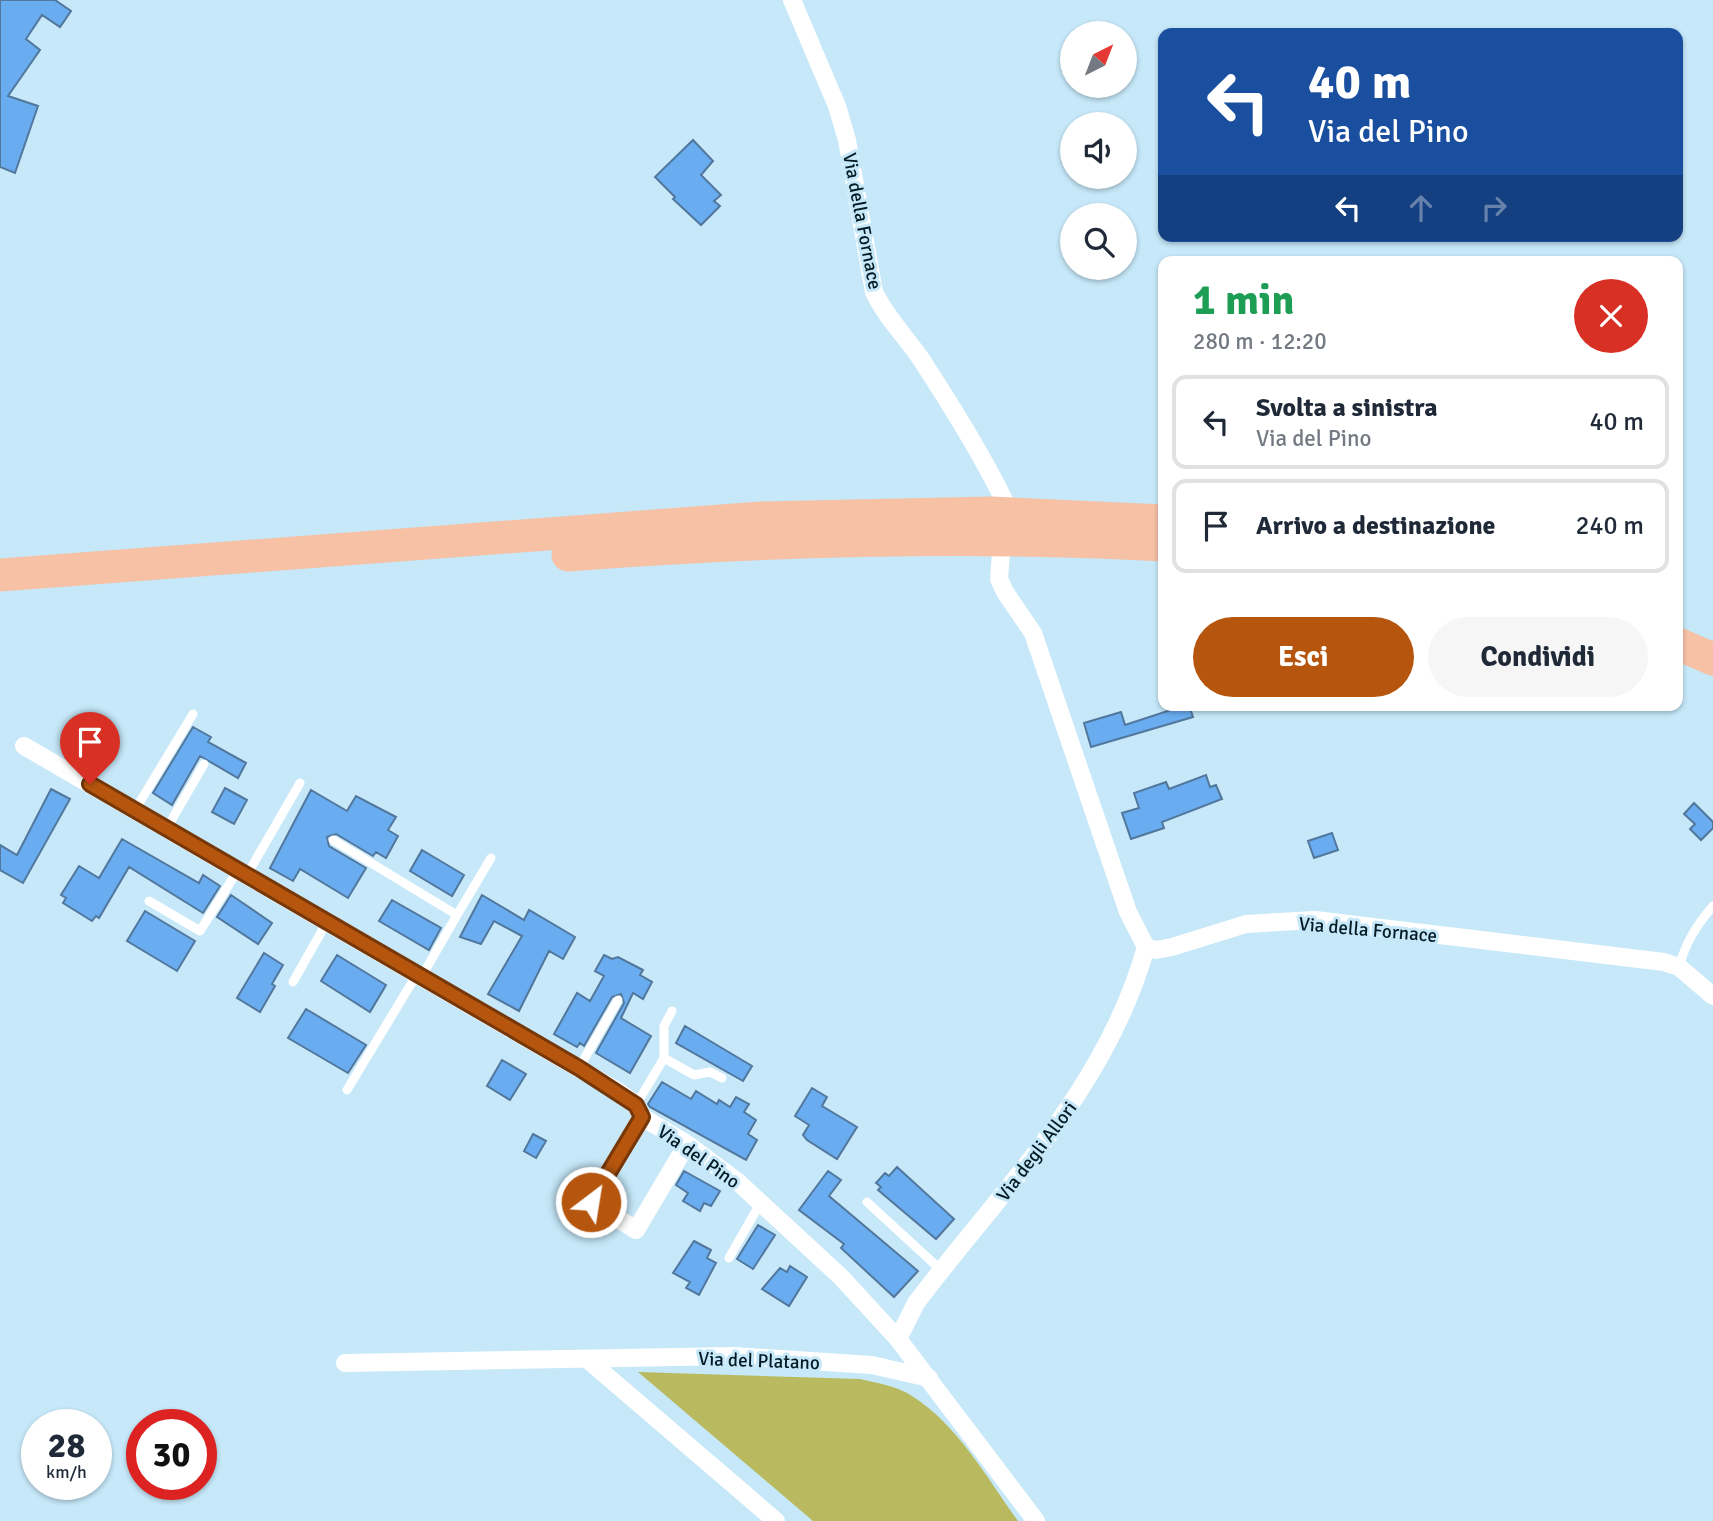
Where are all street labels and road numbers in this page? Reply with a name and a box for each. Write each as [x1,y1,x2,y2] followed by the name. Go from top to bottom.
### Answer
[837,151,887,292] street label: Via della Fornace
[1298,912,1438,948] street label: Via della Fornace
[991,1097,1082,1206] street label: Via degli Allori
[652,1120,744,1194] street label: Via del Pino
[698,1347,820,1375] street label: Via del Platano

